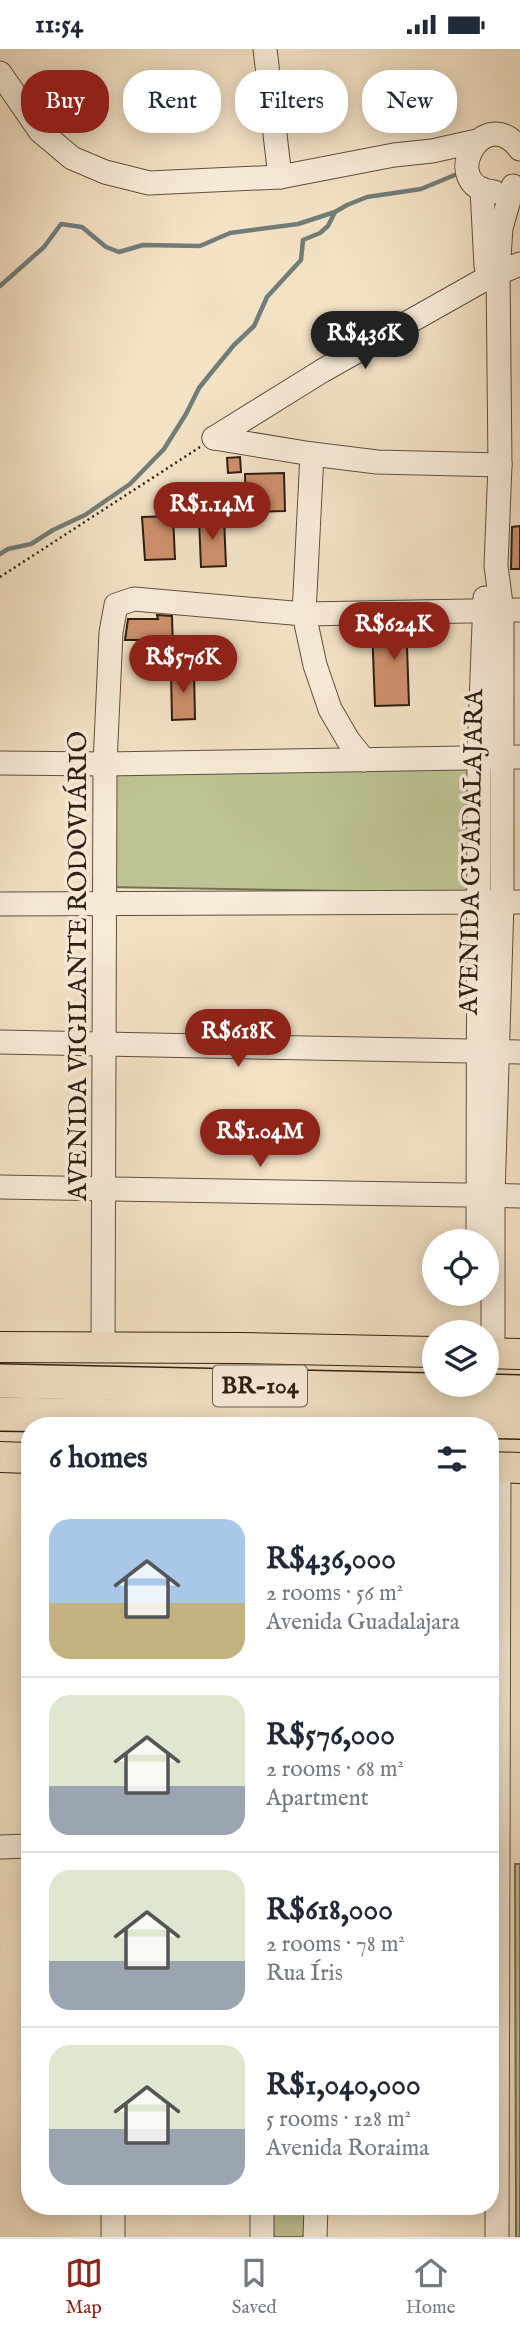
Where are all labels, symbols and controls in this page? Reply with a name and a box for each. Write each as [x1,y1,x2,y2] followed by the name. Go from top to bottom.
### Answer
[35,8,83,41] text: 11:54
[21,70,109,133] chip: Buy
[123,70,221,133] chip: Rent
[235,70,348,133] chip: Filters
[362,70,457,133] chip: New
[308,311,422,371] pin: R$436K
[327,319,403,348] text: R$436K
[147,483,277,542] pin: R$1.14M
[169,490,255,519] text: R$1.14M
[337,603,451,662] pin: R$624K
[355,610,433,639] text: R$624K
[126,635,240,695] pin: R$576K
[145,643,221,672] text: R$576K
[453,687,491,1016] street label: AVENIDA GUADALAJARA
[62,731,95,1202] street label: AVENIDA VIGILANTE RODOVIÁRIO
[181,1009,295,1069] pin: R$618K
[201,1017,275,1046] text: R$618K
[195,1109,325,1169] pin: R$1.04M
[216,1117,304,1146] text: R$1.04M
[422,1229,499,1397] map controls
[422,1229,499,1306] button: locate
[422,1320,499,1397] button: layers
[213,1365,307,1407] road number: BR-104
[49,1440,148,1478] text: 6 homes
[433,1440,471,1478] icon: filters
[266,1541,396,1579] text: R$436,000
[105,1547,189,1631] icon: home
[266,1579,403,1608] text: 2 rooms · 56 m²
[266,1608,460,1637] text: Avenida Guadalajara
[266,1717,395,1755] text: R$576,000
[105,1723,189,1807] icon: home
[266,1755,404,1784] text: 2 rooms · 68 m²
[266,1784,369,1813] text: Apartment
[266,1892,393,1930] text: R$618,000
[105,1898,189,1982] icon: home
[266,1930,405,1959] text: 2 rooms · 78 m²
[266,1959,343,1988] text: Rua Íris
[266,2067,421,2105] text: R$1,040,000
[105,2073,189,2157] icon: home
[266,2105,411,2134] text: 5 rooms · 128 m²
[266,2134,429,2163] text: Avenida Roraima
[65,2254,103,2320] tab: Map
[232,2254,277,2320] tab: Saved
[406,2254,455,2320] tab: Home

